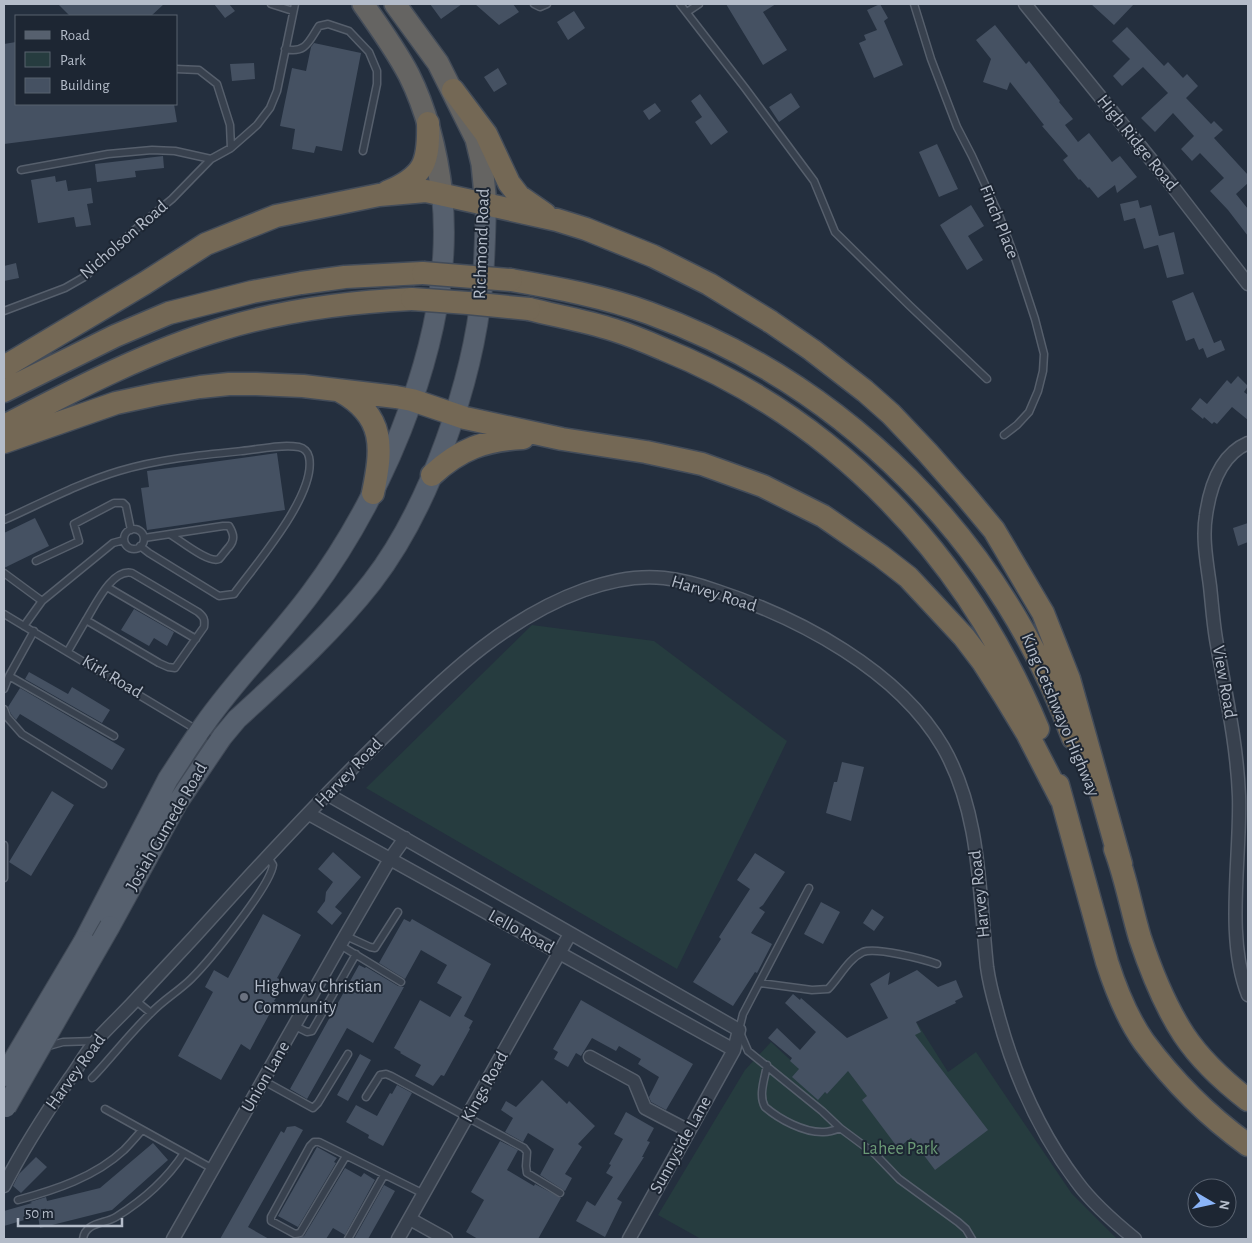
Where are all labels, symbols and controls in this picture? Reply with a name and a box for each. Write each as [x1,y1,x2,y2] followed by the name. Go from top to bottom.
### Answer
[15,15,178,105] legend
[60,28,90,43] text: Road
[60,53,86,68] text: Park
[60,78,110,93] text: Building
[1093,92,1181,194] street label: High Ridge Road
[976,182,1022,262] street label: Finch Place
[471,188,493,300] street label: Richmond Road
[77,197,171,283] street label: Nicholson Road
[669,572,759,616] street label: Harvey Road
[1017,631,1103,799] street label: King Cetshwayo Highway
[1209,644,1239,720] street label: View Road
[79,652,145,702] street label: Kirk Road
[312,735,386,811] street label: Harvey Road
[123,760,211,894] street label: Josiah Gumede Road
[966,849,994,939] street label: Harvey Road
[485,907,557,957] street label: Lello Road
[254,978,382,1017] place label: Highway Christian Community
[238,991,250,1003] marker: Highway Christian Community
[43,1031,109,1113] street label: Harvey Road
[239,1038,293,1116] street label: Union Lane
[458,1049,512,1125] street label: Kings Road
[647,1093,715,1197] street label: Sunnyside Lane
[862,1140,939,1158] park label: Lahee Park
[1187,1178,1237,1228] north arrow
[18,1196,121,1228] scale bar
[1216,1199,1232,1211] text: N
[25,1206,54,1221] text: 50 m

